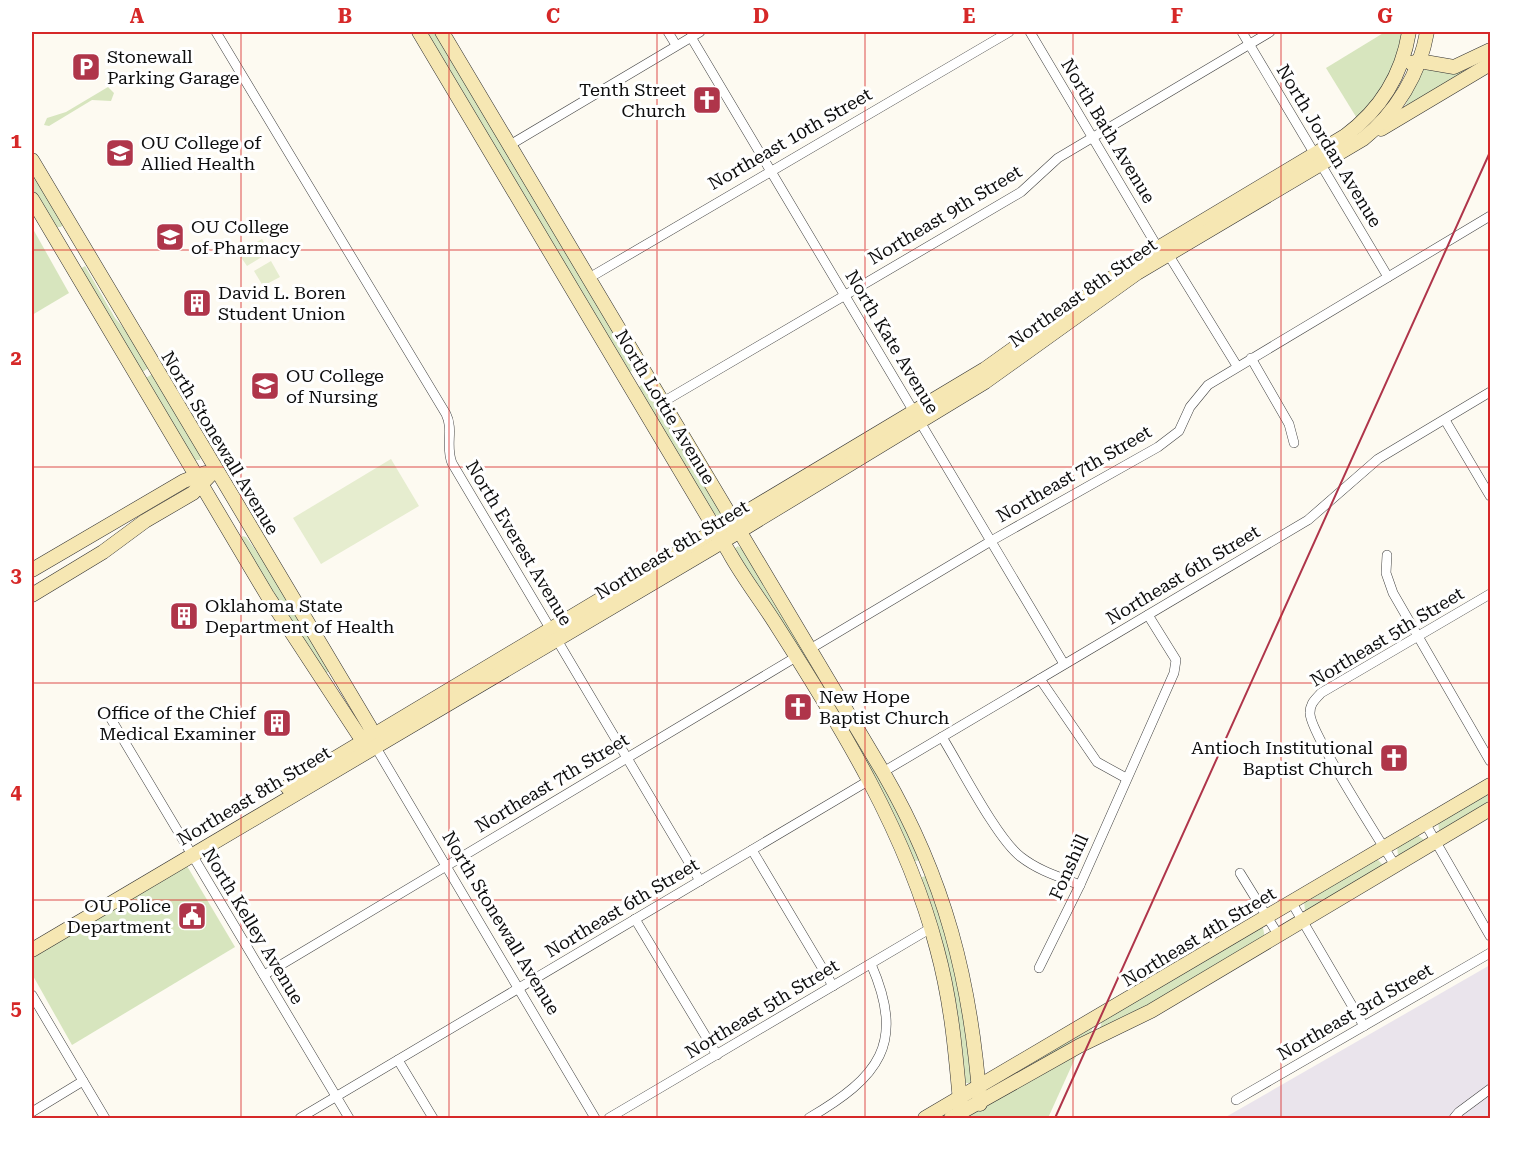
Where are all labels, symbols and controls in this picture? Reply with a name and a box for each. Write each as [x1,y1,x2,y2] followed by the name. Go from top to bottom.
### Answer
[130,4,145,28] text: A
[338,4,352,28] text: B
[546,4,560,28] text: C
[753,4,769,28] text: D
[963,4,976,28] text: E
[1171,4,1183,28] text: F
[1377,4,1393,28] text: G
[107,46,240,88] place label: Stonewall Parking Garage
[70,51,102,83] parking icon: Stonewall Parking Garage
[1057,55,1160,207] street label: North Bath Avenue
[1273,61,1386,231] street label: North Jordan Avenue
[579,79,686,121] place label: Tenth Street Church
[704,83,875,194] street label: Northeast 10th Street
[691,84,723,116] church icon: Tenth Street Church
[10,129,22,153] text: 1
[141,132,262,174] place label: OU College of Allied Health
[104,137,136,169] school or university icon: OU College of Allied Health
[864,160,1026,269] street label: Northeast 9th Street
[191,216,301,258] place label: OU College of Pharmacy
[154,221,186,253] school or university icon: OU College of Pharmacy
[1005,234,1161,351] street label: Northeast 8th Street
[841,266,944,417] street label: North Kate Avenue
[218,282,346,324] place label: David L. Boren Student Union
[181,287,213,319] building icon: David L. Boren Student Union
[611,326,720,488] street label: North Lottie Avenue
[10,346,22,370] text: 2
[157,347,284,538] street label: North Stonewall Avenue
[286,365,384,407] place label: OU College of Nursing
[249,370,281,402] school or university icon: OU College of Nursing
[993,421,1155,526] street label: Northeast 7th Street
[462,457,577,629] street label: North Everest Avenue
[591,495,753,604] street label: Northeast 8th Street
[1102,520,1264,629] street label: Northeast 6th Street
[10,563,22,587] text: 3
[1306,582,1468,691] street label: Northeast 5th Street
[205,595,395,637] place label: Oklahoma State Department of Health
[168,600,200,632] building icon: Oklahoma State Department of Health
[819,686,950,728] place label: New Hope Baptist Church
[782,691,814,723] church icon: New Hope Baptist Church
[97,702,257,744] place label: Office of the Chief Medical Examiner
[261,707,293,739] building icon: Office of the Chief Medical Examiner
[471,728,633,837] street label: Northeast 7th Street
[1191,737,1373,779] place label: Antioch Institutional Baptist Church
[173,741,335,850] street label: Northeast 8th Street
[1378,742,1410,774] church icon: Antioch Institutional Baptist Church
[10,780,22,804] text: 4
[438,827,565,1018] street label: North Stonewall Avenue
[1045,830,1092,903] street label: Fonshill
[198,844,309,1008] street label: North Kelley Avenue
[541,853,703,962] street label: Northeast 6th Street
[1118,882,1280,991] street label: Northeast 4th Street
[67,895,171,937] place label: OU Police Department
[176,900,208,932] public building icon: OU Police Department
[681,954,843,1063] street label: Northeast 5th Street
[1273,958,1436,1065] street label: Northeast 3rd Street
[10,996,22,1020] text: 5

